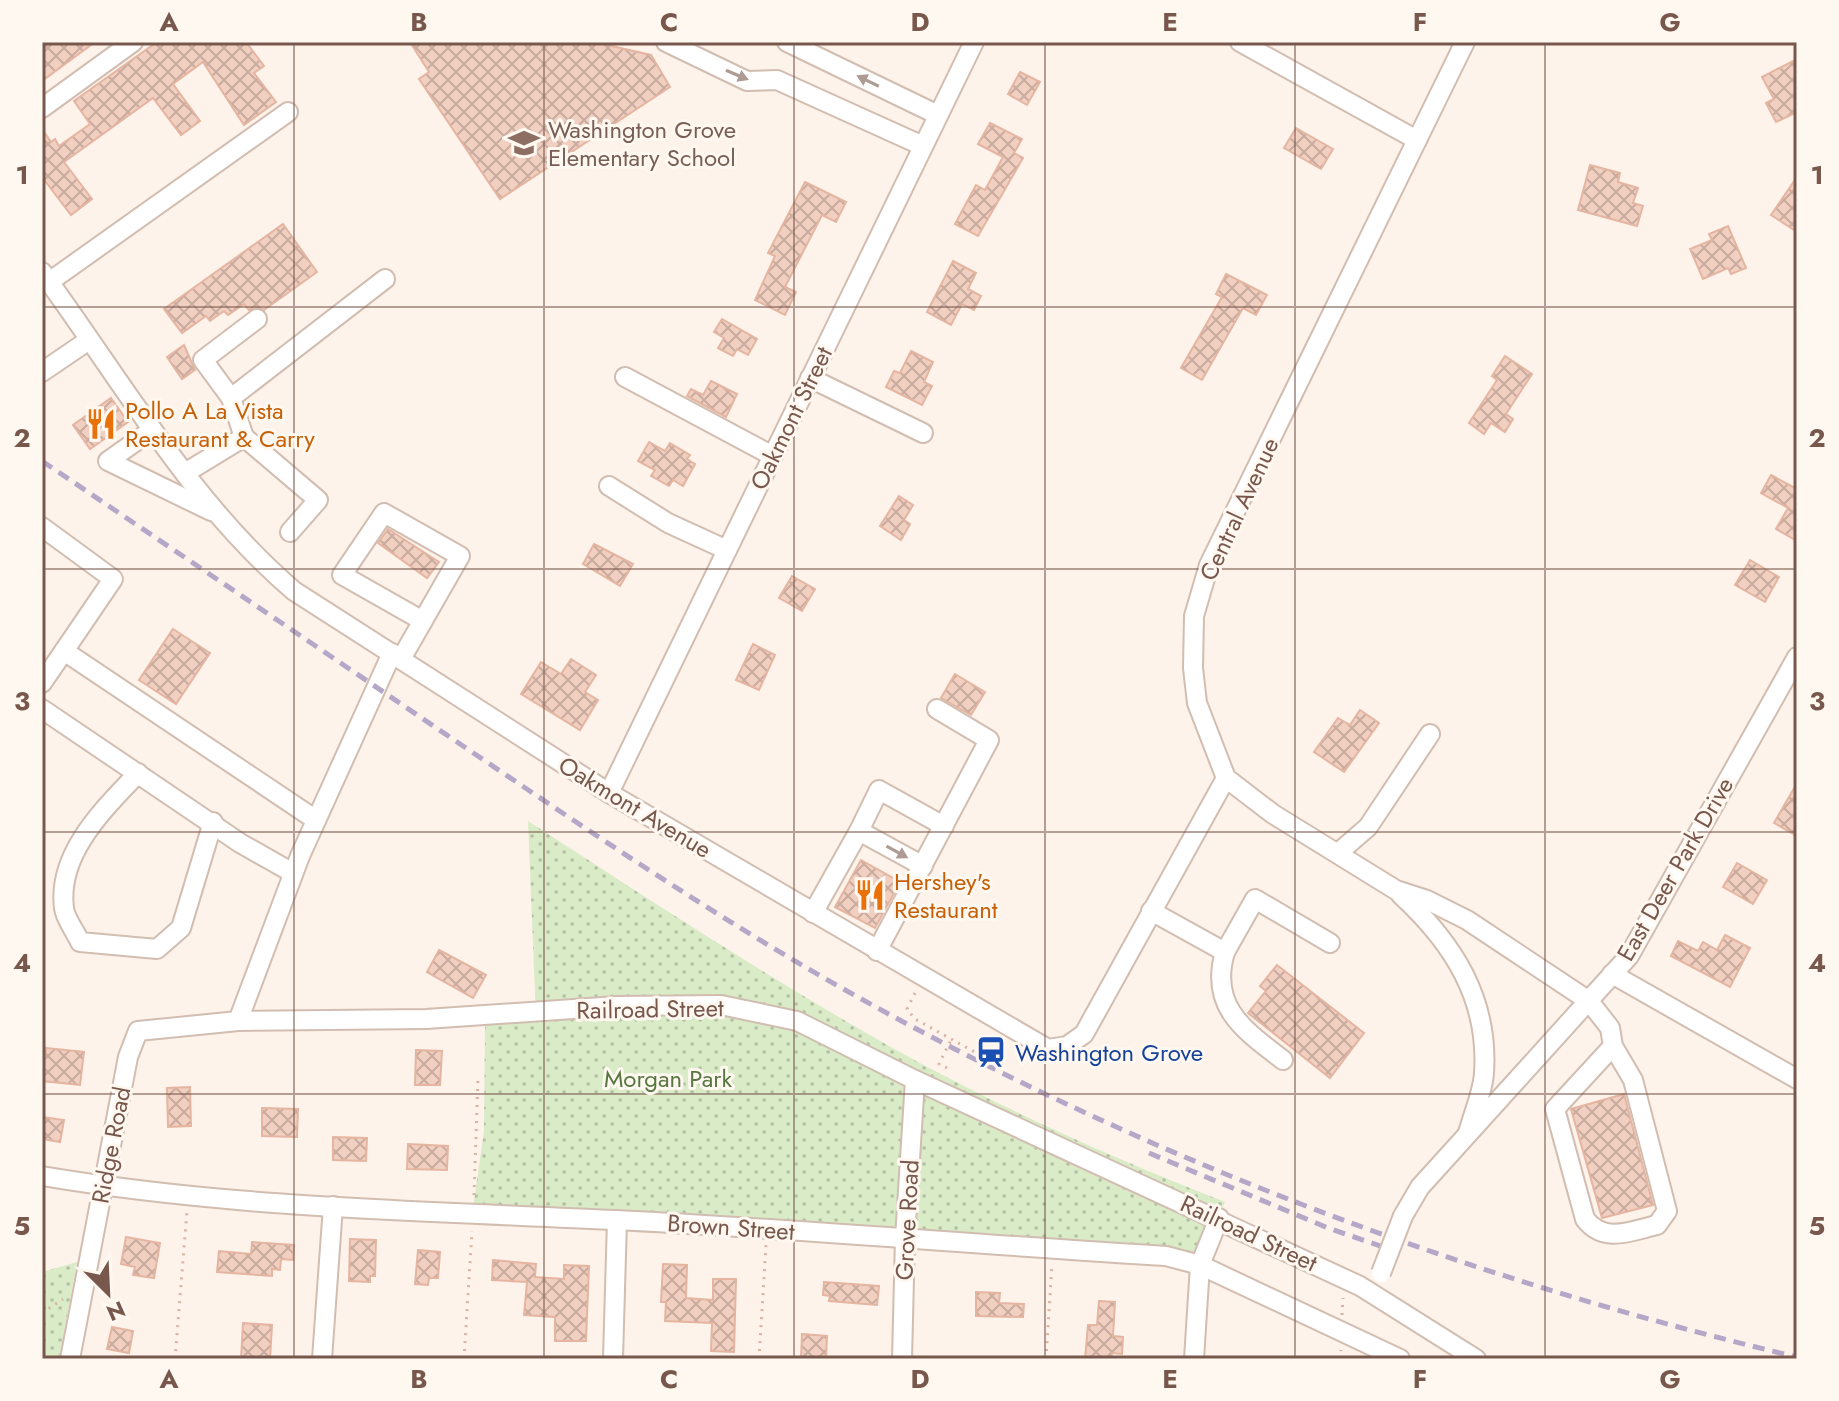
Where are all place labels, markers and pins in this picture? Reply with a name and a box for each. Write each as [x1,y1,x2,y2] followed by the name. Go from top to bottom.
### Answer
[548,112,736,175] place label: Washington Grove Elementary School
[507,126,541,160] school or university icon: Washington Grove Elementary School
[125,393,315,456] place label: Pollo A La Vista Restaurant & Carry
[84,407,118,441] restaurant icon: Pollo A La Vista Restaurant & Carry
[894,864,998,927] place label: Hershey's Restaurant
[853,878,887,912] restaurant icon: Hershey's Restaurant
[974,1035,1008,1069] station icon: Washington Grove
[1015,1035,1203,1070] place label: Washington Grove

